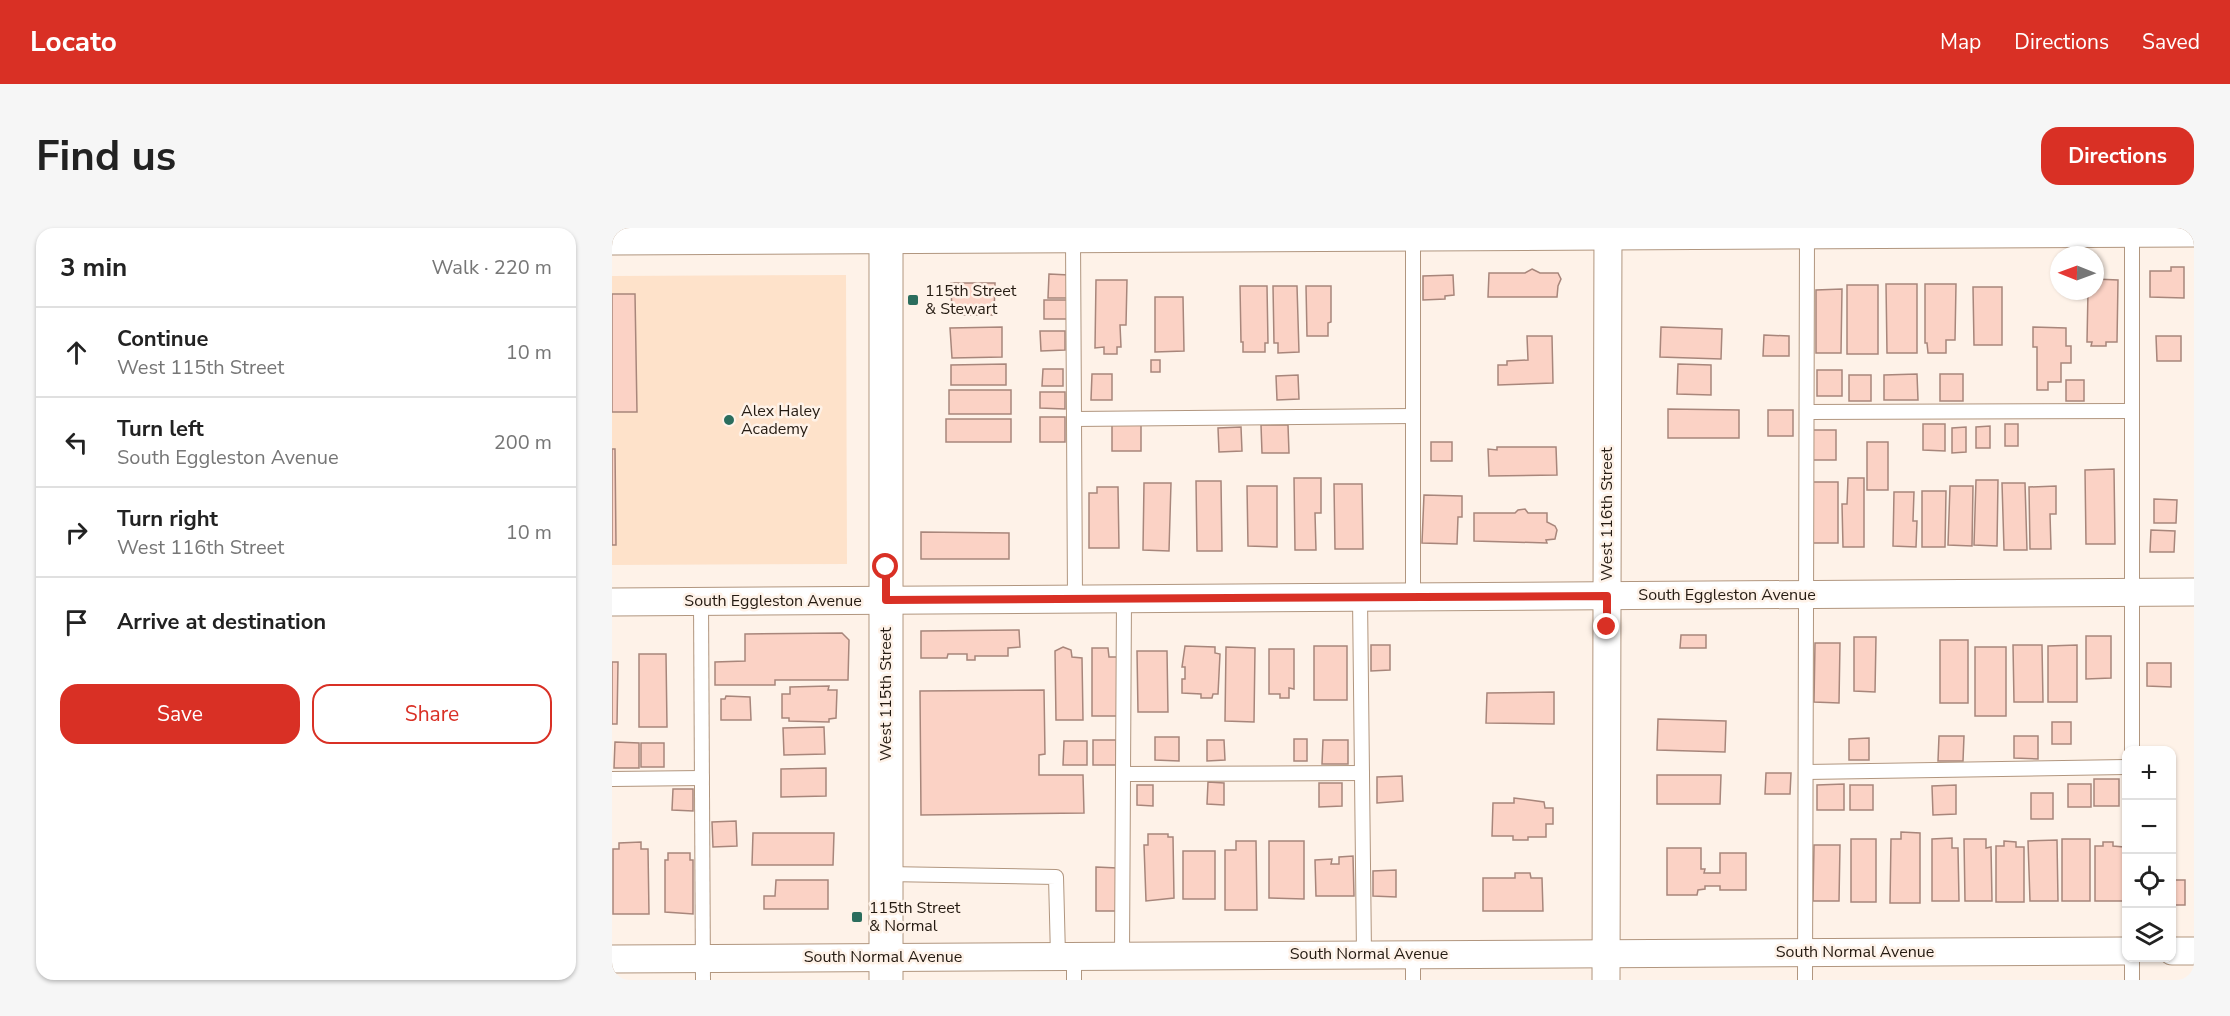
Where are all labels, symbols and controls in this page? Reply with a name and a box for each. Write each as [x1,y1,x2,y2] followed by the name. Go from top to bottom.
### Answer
[30,23,117,61] text: Locato
[1940,28,1981,56] text: Map
[2014,28,2109,56] text: Directions
[2142,28,2200,56] text: Saved
[2041,127,2194,185] button: Directions
[36,128,176,185] text: Find us
[2050,246,2104,300] north arrow
[60,250,127,285] text: 3 min
[432,254,552,281] text: Walk · 220 m
[925,280,1017,320] place label: 115th Street & Stewart
[906,293,920,307] marker: 115th Street & Stewart
[117,324,208,354] text: Continue
[60,336,93,369] icon: ahead
[506,339,552,366] text: 10 m
[117,354,284,381] text: West 115th Street
[741,400,821,440] place label: Alex Haley Academy
[722,413,736,427] marker: Alex Haley Academy
[117,414,204,444] text: Turn left
[60,426,93,459] icon: left
[494,429,552,456] text: 200 m
[117,444,339,471] text: South Eggleston Avenue
[1596,447,1618,581] street label: West 116th Street
[117,504,218,534] text: Turn right
[60,516,93,549] icon: right
[506,519,552,546] text: 10 m
[117,534,284,561] text: West 116th Street
[872,553,898,579] route start
[1638,584,1816,606] street label: South Eggleston Avenue
[684,590,862,612] street label: South Eggleston Avenue
[60,606,93,639] icon: arrive
[117,607,326,637] text: Arrive at destination
[1593,613,1619,639] route end
[875,627,897,761] street label: West 115th Street
[60,684,300,744] button: Save
[312,684,552,744] button: Share
[2122,746,2176,962] map controls
[2122,746,2176,800] button: +
[2122,800,2176,854] button: −
[2122,854,2176,908] button: locate
[869,897,961,937] place label: 115th Street & Normal
[2122,908,2176,962] button: layers
[850,910,864,924] marker: 115th Street & Normal
[1776,941,1934,963] street label: South Normal Avenue
[1290,943,1448,965] street label: South Normal Avenue
[804,946,962,968] street label: South Normal Avenue

